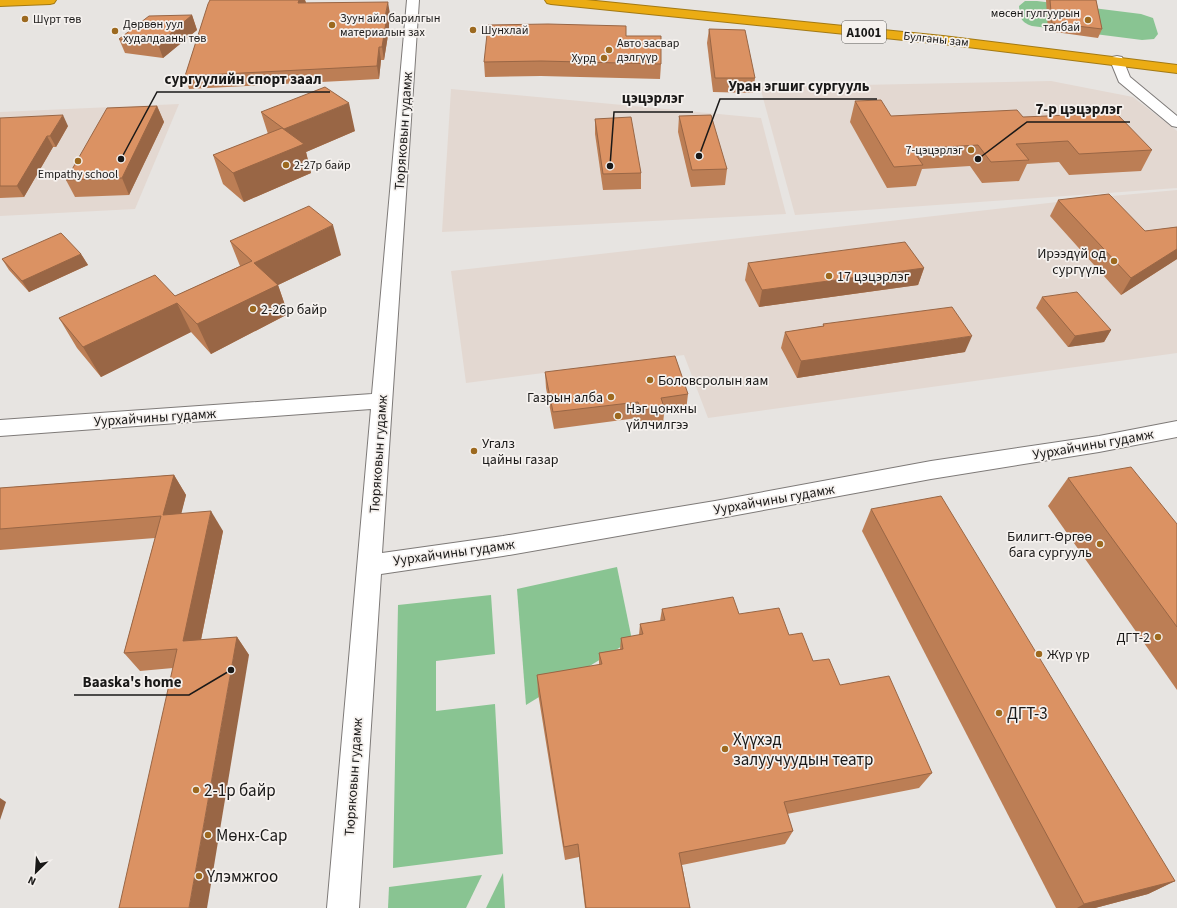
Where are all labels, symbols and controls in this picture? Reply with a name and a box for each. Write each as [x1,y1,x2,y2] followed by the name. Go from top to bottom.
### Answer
[991,5,1080,36] place label: мөсөн гулгуурын талбай
[340,10,440,41] place label: Зуун айл барилгын материалын зах
[33,11,81,28] place label: Шүрт төв
[20,14,30,24] marker: Шүрт төв
[1083,15,1093,25] marker: мөсөн гулгуурын талбай
[123,16,206,47] place label: Дөрвөн уул худалдааны төв
[327,20,337,30] marker: Зуун айл барилгын материалын зах
[842,21,886,43] road number: A1001
[481,22,528,39] place label: Шунхлай
[468,25,478,35] marker: Шунхлай
[110,26,120,36] marker: Дөрвөн уул худалдааны төв
[902,28,969,51] street label: Булганы зам
[617,35,680,66] place label: Авто засвар дэлгүүр
[604,45,614,55] marker: Авто засвар дэлгүүр
[571,50,597,67] place label: Хурд
[599,53,609,63] marker: Хурд
[157,65,330,92] callout: сургуулийн спорт заал
[164,69,322,90] text: сургуулийн спорт заал
[390,71,418,191] street label: Тюряковын гудамж
[720,72,877,99] callout: Уран эгшиг сургууль
[728,76,870,97] text: Уран эгшиг сургууль
[614,85,693,112] callout: цэцэрлэг
[622,88,685,109] text: цэцэрлэг
[1027,95,1130,122] callout: 7-р цэцэрлэг
[1035,99,1123,120] text: 7-р цэцэрлэг
[906,142,963,159] place label: 7-цэцэрлэг
[966,145,976,155] marker: 7-цэцэрлэг
[73,156,83,166] marker: Empathy school
[294,157,351,174] place label: 2-27р байр
[281,160,291,170] marker: 2-27р байр
[38,166,118,183] place label: Empathy school
[1037,244,1107,280] place label: Ирээдүй од сургүүль
[1109,256,1119,266] marker: Ирээдүй од сургүүль
[837,267,910,287] place label: 17 цэцэрлэг
[824,271,834,281] marker: 17 цэцэрлэг
[261,300,327,320] place label: 2-26р байр
[248,304,258,314] marker: 2-26р байр
[658,371,768,391] place label: Боловсролын яам
[645,375,655,385] marker: Боловсролын яам
[527,388,603,408] place label: Газрын алба
[606,392,616,402] marker: Газрын алба
[365,394,393,514] street label: Тюряковын гудамж
[626,399,697,435] place label: Нэг цонхны үйлчилгээ
[93,404,217,432] street label: Уурхайчины гудамж
[613,411,623,421] marker: Нэг цонхны үйлчилгээ
[1031,424,1156,465] street label: Уурхайчины гудамж
[482,434,559,470] place label: Угалз цайны газар
[469,446,479,456] marker: Угалз цайны газар
[712,479,837,520] street label: Уурхайчины гудамж
[1007,527,1092,563] place label: Билигт-Өргөө бага сургууль
[392,535,516,571] street label: Уурхайчины гудамж
[1095,539,1105,549] marker: Билигт-Өргөө бага сургууль
[1116,628,1150,648] place label: ДГТ-2
[1153,632,1163,642] marker: ДГТ-2
[1047,645,1090,665] place label: Жүр үр
[1034,649,1044,659] marker: Жүр үр
[74,668,189,695] callout: Baaska's home
[83,672,182,693] text: Baaska's home
[1007,702,1048,726] place label: ДГТ-3
[994,708,1004,718] marker: ДГТ-3
[340,717,368,837] street label: Тюряковын гудамж
[733,728,874,772] place label: Хүүхэд залуучуудын театр
[720,744,730,754] marker: Хүүхэд залуучуудын театр
[204,779,276,803] place label: 2-1р байр
[191,785,201,795] marker: 2-1р байр
[216,824,287,848] place label: Мөнх-Сар
[203,830,213,840] marker: Мөнх-Сар
[16,852,56,892] north arrow
[206,865,278,889] place label: Үлэмжгоо
[194,871,204,881] marker: Үлэмжгоо
[25,872,38,889] text: N

